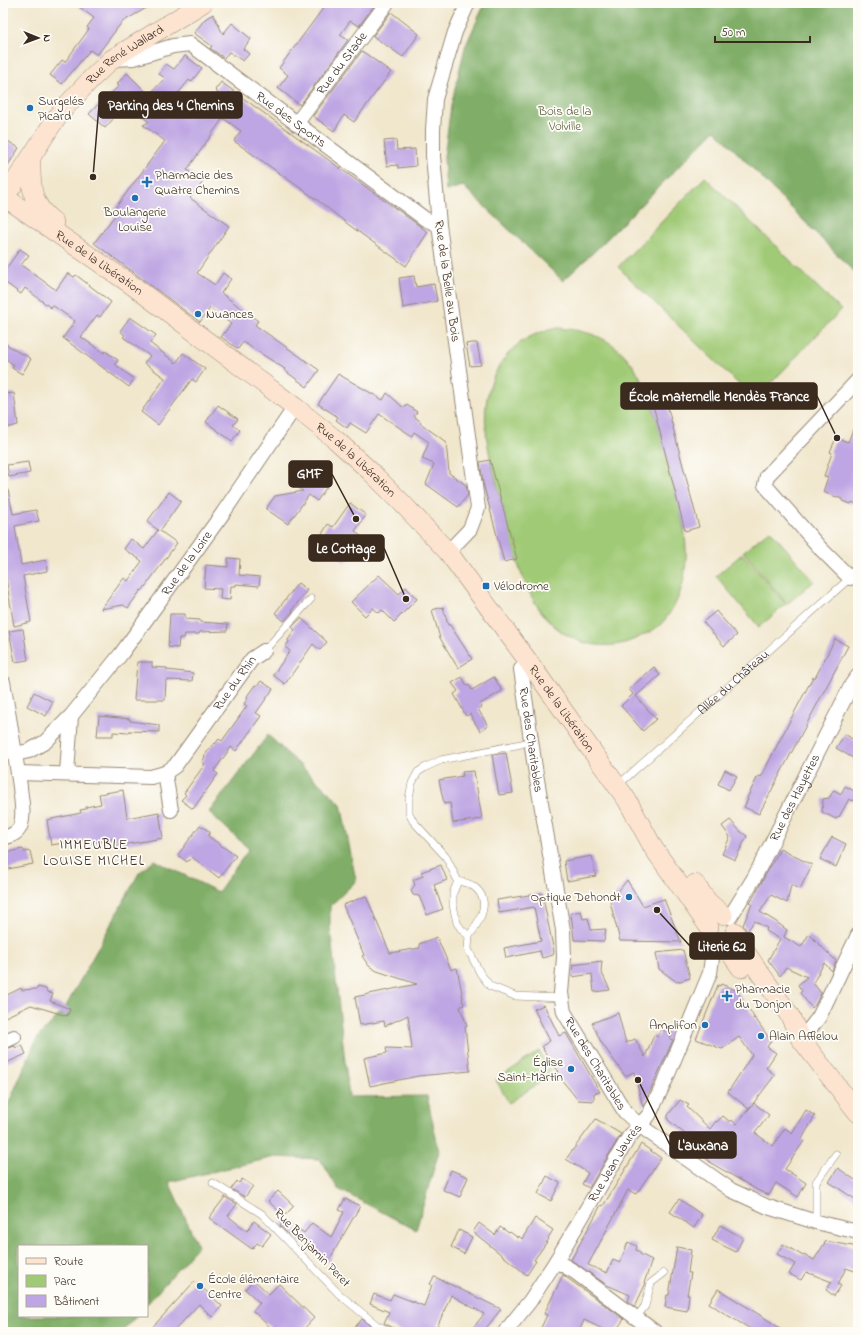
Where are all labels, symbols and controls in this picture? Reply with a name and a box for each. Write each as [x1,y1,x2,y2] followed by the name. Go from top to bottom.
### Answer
[18,18,58,58] north arrow
[715,18,810,44] scale bar
[81,20,168,88] street label: Rue René Wallard
[721,24,745,42] text: 50 m
[312,28,372,99] street label: Rue du Stade
[39,34,55,42] text: N
[252,87,331,152] street label: Rue des Sports
[38,92,84,126] place label: Surgelés Picard
[99,92,242,118] callout: Parking des 4 Chemins
[108,96,234,119] text: Parking des 4 Chemins
[537,102,592,136] park label: Bois de la Volville
[25,103,35,113] marker: Surgelés Picard
[155,166,240,200] place label: Pharmacie des Quatre Chemins
[142,177,152,187] marker: Pharmacie des Quatre Chemins
[130,193,140,203] marker: Boulangerie Louise
[103,203,166,237] place label: Boulangerie Louise
[429,219,465,343] street label: Rue de la Belle au Bois
[51,225,147,300] street label: Rue de la Libération
[206,305,254,324] place label: Nuances
[193,309,203,319] marker: Nuances
[621,383,817,409] callout: École maternelle Mendès France
[629,387,810,408] text: École maternelle Mendès France
[312,418,401,502] street label: Rue de la Libération
[289,461,332,487] callout: GMF
[297,464,324,485] text: GMF
[157,527,217,600] street label: Rue de la Loire
[309,535,384,561] callout: Le Cottage
[316,539,376,562] text: Le Cottage
[493,577,549,596] place label: Vélodrome
[481,581,491,591] marker: Vélodrome
[693,645,773,719] street label: Allée du Château
[208,652,261,715] street label: Rue du Rhin
[524,661,600,756] street label: Rue de la Libération
[514,686,549,794] street label: Rue des Charitables
[765,750,825,844] street label: Rue des Hayettes
[43,835,145,872] district label: IMMEUBLE LOUISE MICHEL
[530,888,622,907] place label: Optique Dehondt
[624,892,634,902] marker: Optique Dehondt
[690,933,754,959] callout: Literie 62
[698,937,746,958] text: Literie 62
[735,980,791,1014] place label: Pharmacie du Donjon
[722,991,732,1001] marker: Pharmacie du Donjon
[560,1014,631,1114] street label: Rue des Charitables
[649,1016,697,1035] place label: Amplifon
[700,1020,710,1030] marker: Amplifon
[769,1027,838,1046] place label: Alain Afflelou
[756,1031,766,1041] marker: Alain Afflelou
[498,1053,563,1087] place label: Église Saint-Martin
[566,1064,576,1074] marker: Église Saint-Martin
[583,1119,647,1206] street label: Rue Jean Jaurès
[670,1132,736,1158] callout: L'auxana
[678,1136,729,1157] text: L'auxana
[269,1204,355,1292] street label: Rue Benjamin Peret
[18,1245,148,1317] legend
[54,1253,84,1271] text: Route
[208,1270,299,1304] place label: École élémentaire Centre
[54,1273,76,1291] text: Parc
[195,1281,205,1291] marker: École élémentaire Centre
[53,1293,99,1311] text: Bâtiment

